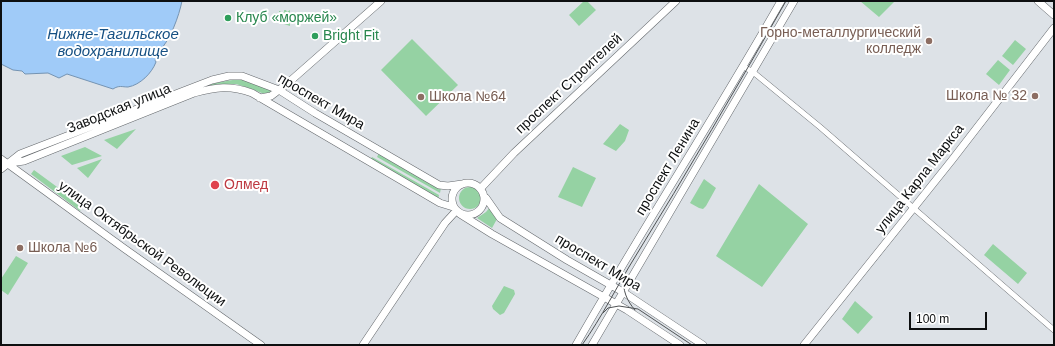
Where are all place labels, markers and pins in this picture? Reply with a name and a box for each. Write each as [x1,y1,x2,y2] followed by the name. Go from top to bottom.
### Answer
[236,10,337,26] place label: Клуб «моржей»
[223,13,233,23] marker: Клуб «моржей»
[760,25,921,58] place label: Горно-металлургический колледж
[323,28,379,44] place label: Bright Fit
[310,31,320,41] marker: Bright Fit
[924,36,934,46] marker: Горно-металлургический колледж
[946,88,1027,104] place label: Школа № 32
[429,89,506,105] place label: Школа №64
[1030,91,1040,101] marker: Школа № 32
[416,92,426,102] marker: Школа №64
[224,177,268,193] place label: Олмед
[209,179,221,191] marker: Олмед
[28,240,97,256] place label: Школа №6
[15,243,25,253] marker: Школа №6

